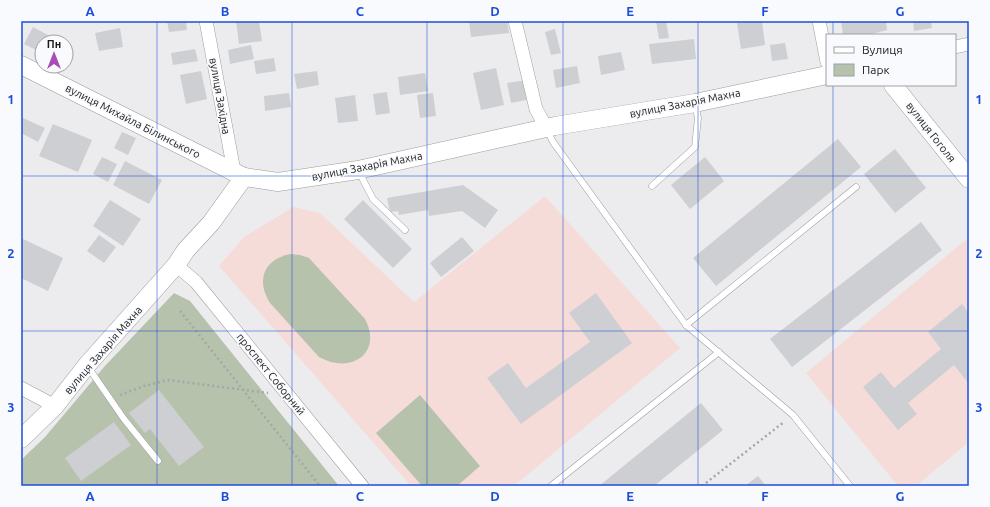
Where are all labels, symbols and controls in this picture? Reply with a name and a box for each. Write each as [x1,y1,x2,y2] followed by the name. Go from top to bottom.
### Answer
[85,4,95,18] text: A
[221,4,230,18] text: B
[356,4,365,18] text: C
[490,4,500,18] text: D
[626,4,634,18] text: E
[761,4,769,18] text: F
[896,4,905,18] text: G
[34,34,74,74] north arrow
[826,34,956,86] legend
[47,38,61,50] text: Пн
[862,43,903,56] text: Вулиця
[207,57,233,135] street label: вулиця Західна
[862,63,890,76] text: Парк
[64,82,202,160] street label: вулиця Михайла Білинського
[629,86,741,120] street label: вулиця Захарія Махна
[7,92,15,106] text: 1
[975,92,983,106] text: 1
[904,100,958,164] street label: вулиця Гоголя
[311,149,423,183] street label: вулиця Захарія Махна
[7,246,15,260] text: 2
[975,246,983,260] text: 2
[62,304,144,396] street label: вулиця Захарія Махна
[234,331,308,417] street label: проспект Соборний
[7,400,15,414] text: 3
[975,400,983,414] text: 3
[85,489,95,503] text: A
[221,489,230,503] text: B
[356,489,365,503] text: C
[490,489,500,503] text: D
[626,489,634,503] text: E
[761,489,769,503] text: F
[896,489,905,503] text: G

